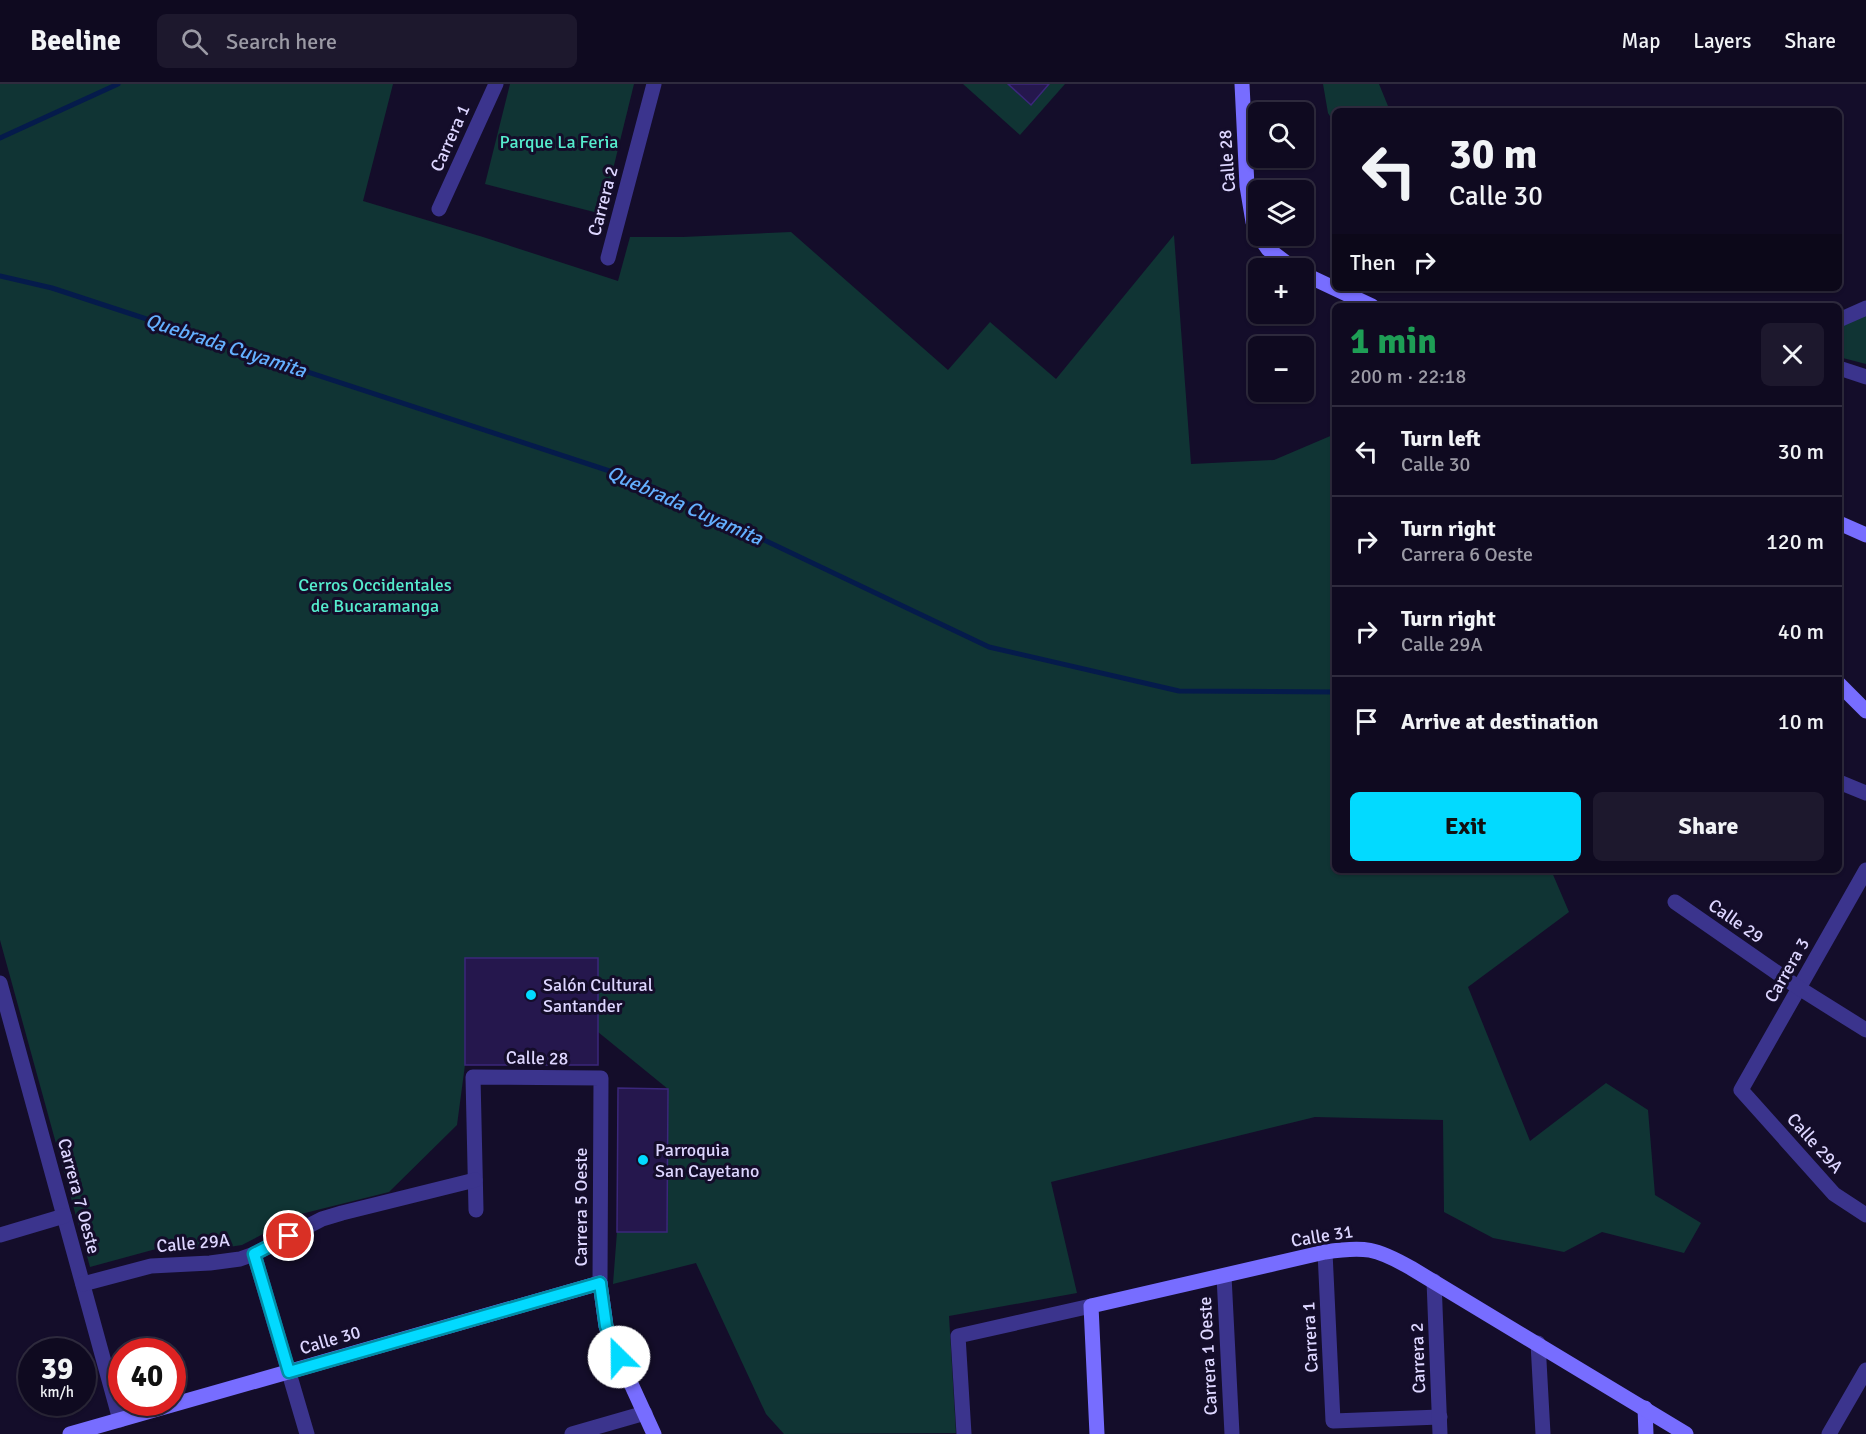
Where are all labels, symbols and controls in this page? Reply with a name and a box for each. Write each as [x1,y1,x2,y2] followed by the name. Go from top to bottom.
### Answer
[157,14,577,68] search box
[30,24,121,58] text: Beeline
[178,25,211,58] icon: search
[226,28,337,55] text: Search here
[1622,28,1660,54] text: Map
[1693,28,1751,54] text: Layers
[1784,28,1836,54] text: Share
[425,101,475,175] street label: Carrera 1
[1248,102,1314,402] map controls
[1248,102,1314,168] button: search
[1214,129,1240,193] street label: Calle 28
[1449,129,1538,180] text: 30 m
[500,131,618,153] park label: Parque La Feria
[1350,132,1428,210] icon: left
[583,164,623,238] street label: Carrera 2
[1248,180,1314,246] button: layers
[1449,180,1543,213] text: Calle 30
[1408,246,1441,279] icon: right
[1350,249,1396,276] text: Then
[1248,258,1314,324] button: +
[142,308,310,384] water label: Quebrada Cuyamita
[1350,319,1437,364] text: 1 min
[1761,323,1824,386] button: close
[1248,336,1314,402] button: −
[1350,364,1466,389] text: 200 m · 22:18
[1401,425,1481,452] text: Turn left
[1350,435,1383,468] icon: left
[1778,438,1824,465] text: 30 m
[1401,452,1470,477] text: Calle 30
[603,460,767,551] water label: Quebrada Cuyamita
[1401,515,1496,542] text: Turn right
[1350,525,1383,558] icon: right
[1766,528,1824,555] text: 120 m
[1401,542,1533,567] text: Carrera 6 Oeste
[298,574,452,617] park label: Cerros Occidentales de Bucaramanga
[1401,605,1496,632] text: Turn right
[1350,615,1383,648] icon: right
[1778,618,1824,645] text: 40 m
[1401,632,1483,657] text: Calle 29A
[1350,705,1383,738] icon: arrive
[1401,708,1598,735] text: Arrive at destination
[1778,708,1824,735] text: 10 m
[1350,792,1581,861] button: Exit
[1593,792,1824,861] button: Share
[1704,894,1768,948] street label: Calle 29
[1760,934,1814,1006] street label: Carrera 3
[543,974,653,1017] place label: Salón Cultural Santander
[524,988,538,1002] marker: Salón Cultural Santander
[506,1046,568,1070] street label: Calle 28
[1782,1108,1848,1178] street label: Calle 29A
[53,1136,105,1256] street label: Carrera 7 Oeste
[655,1139,759,1182] place label: Parroquia San Cayetano
[570,1148,592,1266] street label: Carrera 5 Oeste
[636,1153,650,1167] marker: Parroquia San Cayetano
[263,1210,314,1261] pin
[272,1219,305,1252] icon: arrive
[1289,1220,1355,1252] street label: Calle 31
[155,1229,231,1257] street label: Calle 29A
[1194,1296,1222,1416] street label: Carrera 1 Oeste
[1297,1301,1323,1373] street label: Carrera 1
[297,1321,363,1359] street label: Calle 30
[1406,1322,1430,1394] street label: Carrera 2
[587,1325,651,1389] position arrow
[108,1338,186,1416] speed limit sign: 40
[41,1351,73,1388] text: 39
[40,1383,74,1401] text: km/h

